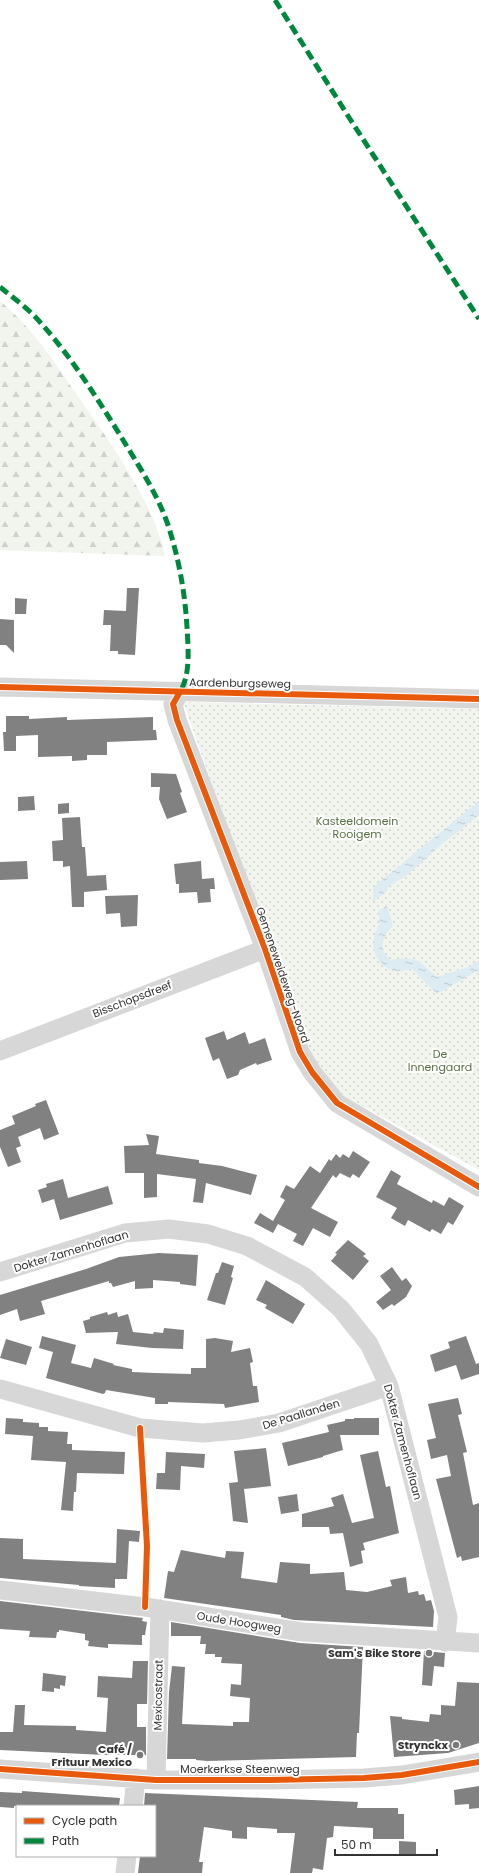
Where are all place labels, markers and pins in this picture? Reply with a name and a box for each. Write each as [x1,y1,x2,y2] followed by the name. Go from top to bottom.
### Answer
[328,1645,421,1661] place label: Sam's Bike Store
[424,1648,434,1658] marker: Sam's Bike Store
[398,1737,449,1753] place label: Strynckx
[451,1740,461,1750] marker: Strynckx
[51,1741,132,1770] place label: Café / Frituur Mexico
[135,1750,145,1760] marker: Café / Frituur Mexico

